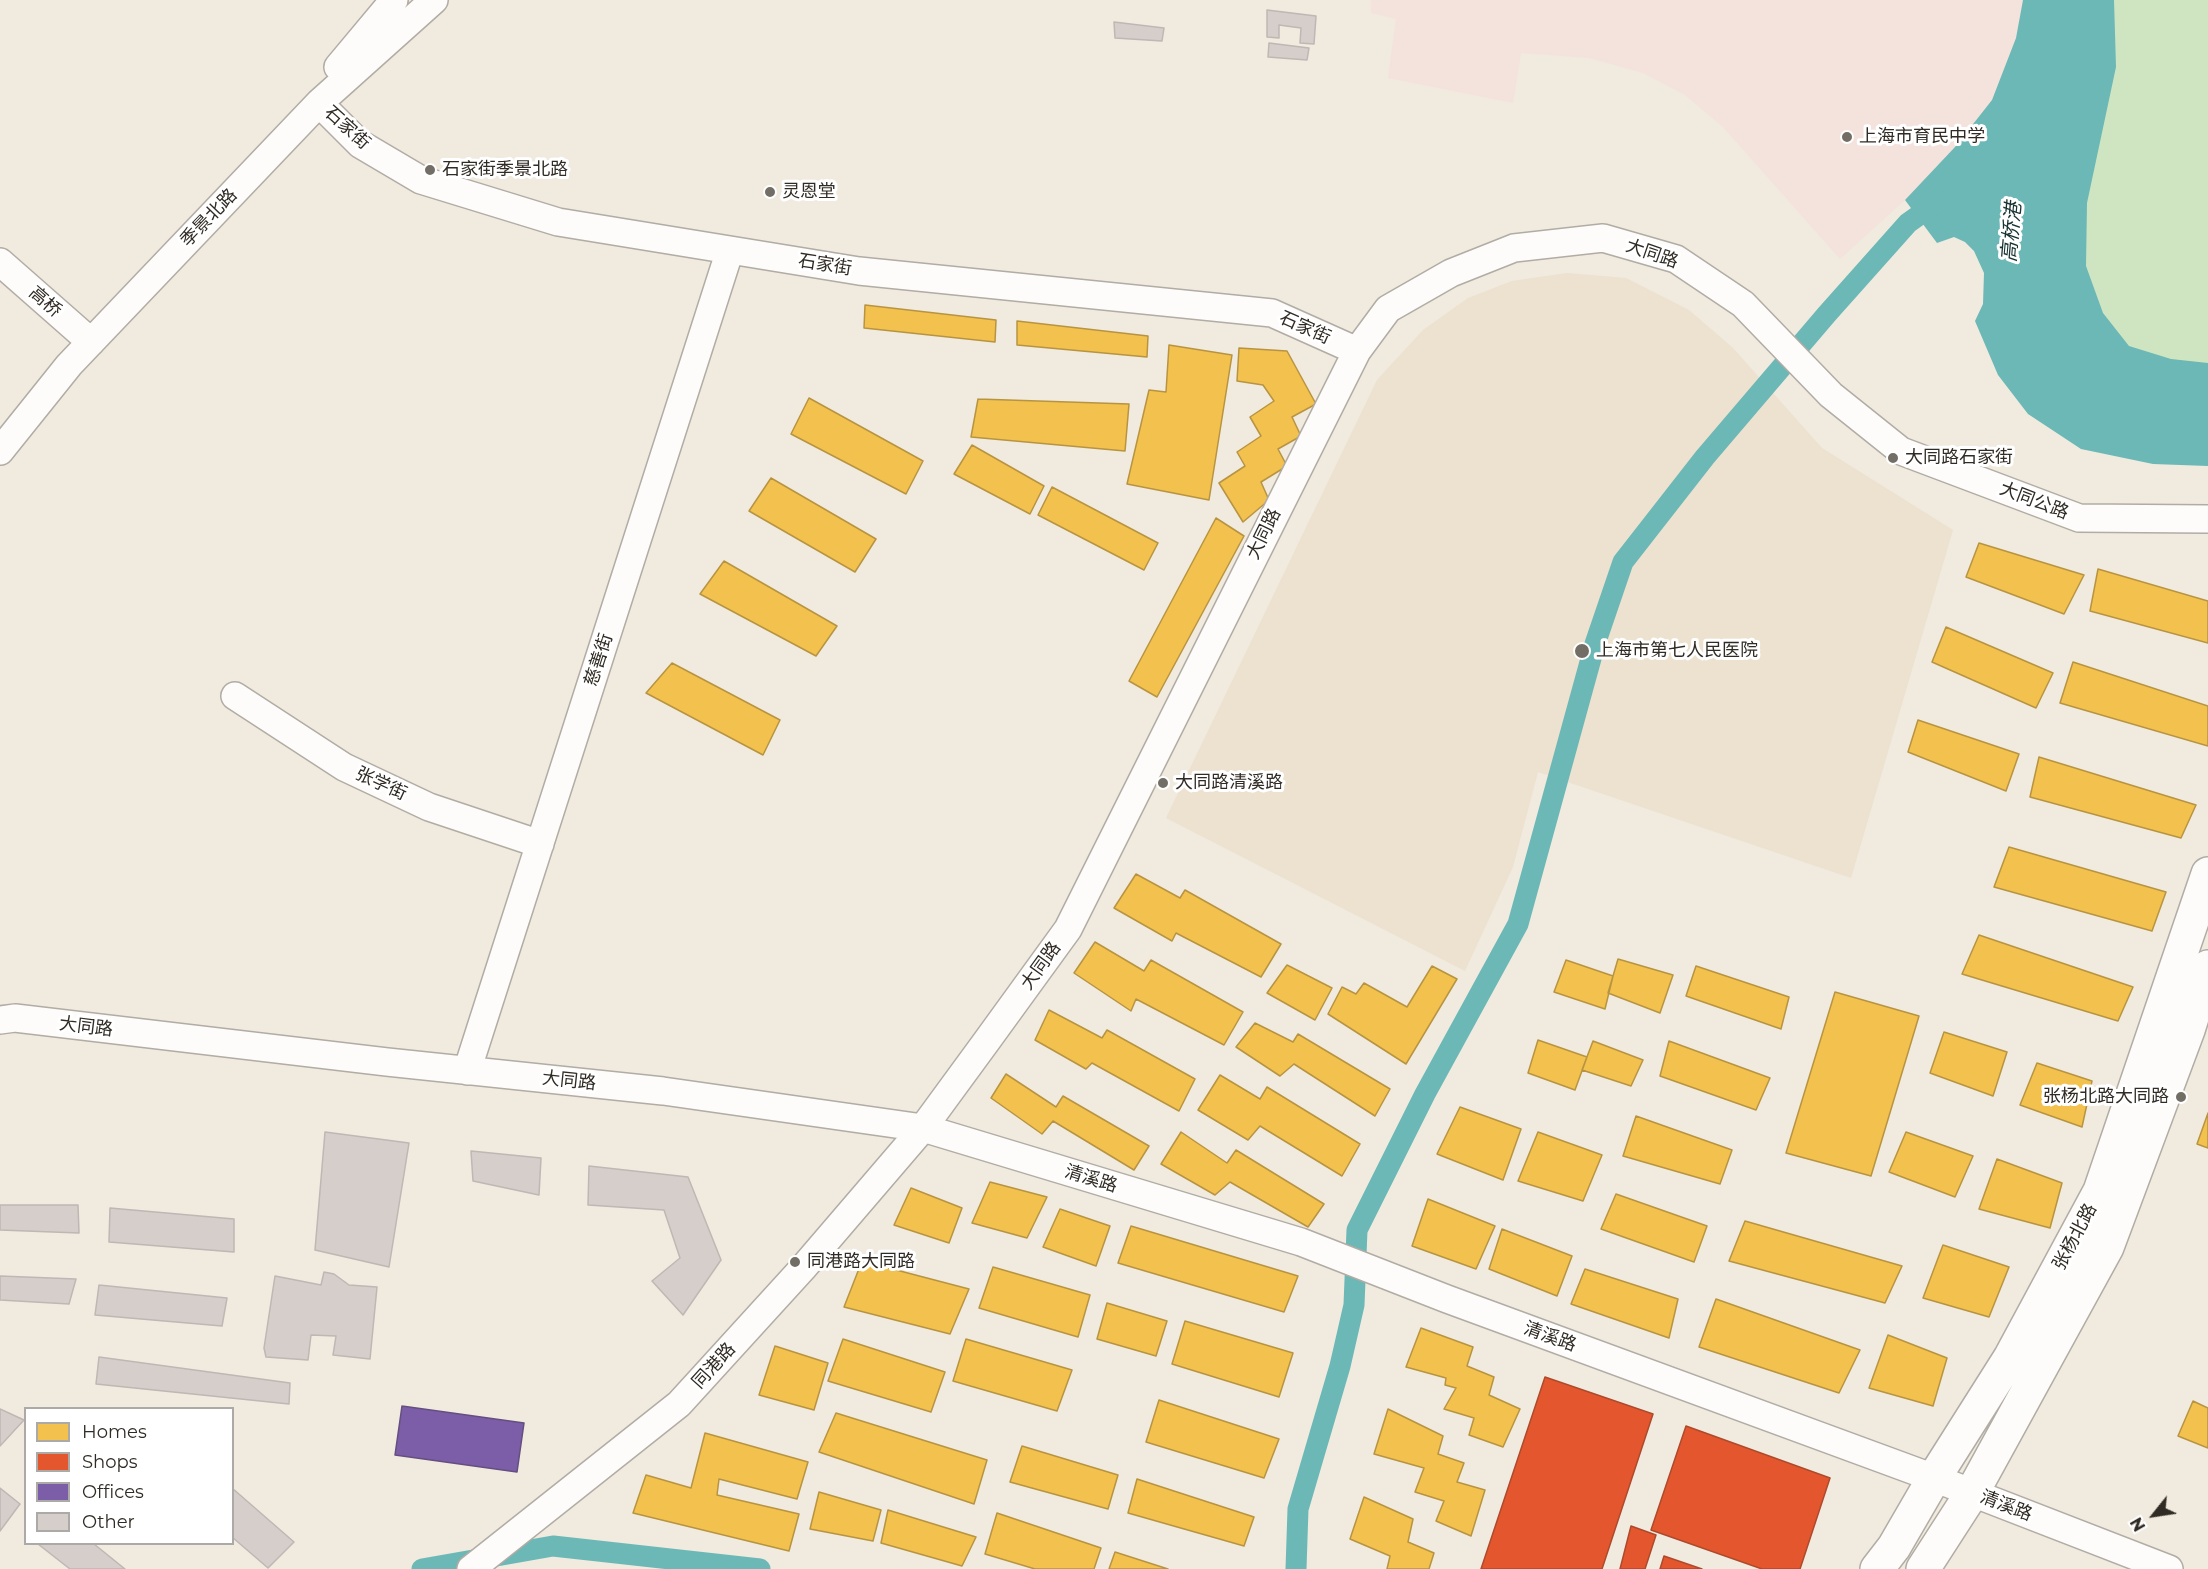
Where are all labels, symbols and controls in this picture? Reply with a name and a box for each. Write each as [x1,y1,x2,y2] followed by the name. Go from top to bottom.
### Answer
[320,102,374,154] street label: 石家街
[1859,126,1985,148] place label: 上海市育民中学
[1840,130,1854,144] marker: 上海市育民中学
[442,159,568,181] place label: 石家街季景北路
[423,163,437,177] marker: 石家街季景北路
[782,181,836,203] place label: 灵恩堂
[176,185,242,251] street label: 季景北路
[763,185,777,199] marker: 灵恩堂
[1997,201,2027,263] water label: 高桥港
[1623,235,1681,273] street label: 大同路
[797,250,853,280] street label: 石家街
[24,282,66,322] street label: 高桥
[1276,307,1334,349] street label: 石家街
[1905,447,2013,469] place label: 大同路石家街
[1886,451,1900,465] marker: 大同路石家街
[1997,478,2071,524] street label: 大同公路
[1242,505,1286,563] street label: 大同路
[580,631,618,689] street label: 慈善街
[1596,640,1758,662] place label: 上海市第七人民医院
[1573,642,1591,660] marker: 上海市第七人民医院
[352,763,410,805] street label: 张学街
[1175,772,1283,794] place label: 大同路清溪路
[1156,776,1170,790] marker: 大同路清溪路
[1016,938,1066,994] street label: 大同路
[58,1013,114,1041] street label: 大同路
[541,1067,597,1095] street label: 大同路
[2043,1086,2169,1108] place label: 张杨北路大同路
[2174,1090,2188,1104] marker: 张杨北路大同路
[1062,1161,1120,1197] street label: 清溪路
[2049,1200,2101,1274] street label: 张杨北路
[807,1251,915,1273] place label: 同港路大同路
[788,1255,802,1269] marker: 同港路大同路
[1521,1318,1579,1356] street label: 清溪路
[688,1339,740,1393] street label: 同港路
[24,1407,234,1545] legend
[82,1421,147,1443] text: Homes
[82,1451,138,1473] text: Shops
[82,1481,144,1503] text: Offices
[2124,1485,2184,1545] north arrow
[1977,1486,2035,1526] street label: 清溪路
[82,1511,135,1533] text: Other
[2127,1514,2149,1535] text: N

